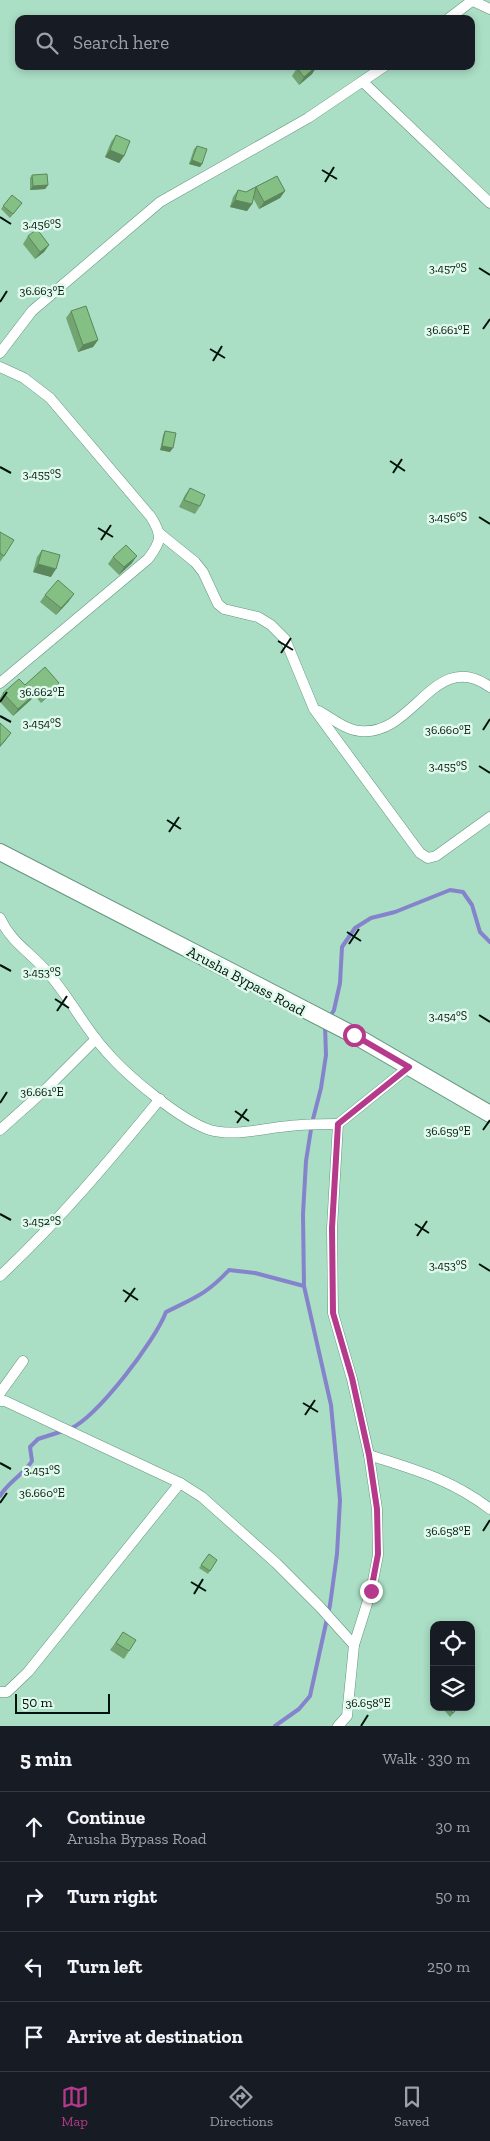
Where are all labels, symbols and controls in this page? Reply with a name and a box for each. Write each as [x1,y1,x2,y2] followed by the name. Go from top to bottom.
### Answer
[15,15,475,70] search box
[33,29,61,57] icon: search
[73,31,169,54] text: Search here
[23,217,61,231] text: 3.456°S
[429,261,467,275] text: 3.457°S
[20,284,64,298] text: 36.663°E
[426,323,470,337] text: 36.661°E
[23,467,61,481] text: 3.455°S
[429,510,467,524] text: 3.456°S
[19,685,65,699] text: 36.662°E
[23,716,61,730] text: 3.454°S
[425,723,471,737] text: 36.660°E
[429,759,467,773] text: 3.455°S
[184,942,309,1020] street label: Arusha Bypass Road
[23,965,61,979] text: 3.453°S
[429,1009,467,1023] text: 3.454°S
[343,1024,366,1047] route start
[20,1085,64,1099] text: 36.661°E
[425,1124,471,1138] text: 36.659°E
[23,1214,61,1228] text: 3.452°S
[429,1258,467,1272] text: 3.453°S
[24,1463,60,1477] text: 3.451°S
[19,1486,65,1500] text: 36.660°E
[425,1524,471,1538] text: 36.658°E
[360,1580,383,1603] route end
[430,1621,475,1711] map controls
[430,1621,475,1666] button: locate
[430,1666,475,1711] button: layers
[15,1691,110,1714] scale bar
[22,1694,53,1711] text: 50 m
[345,1696,391,1710] text: 36.658°E
[20,1746,72,1771] text: 5 min
[382,1749,470,1768] text: Walk · 330 m
[67,1806,145,1829] text: Continue
[20,1813,48,1841] icon: ahead
[436,1817,470,1836] text: 30 m
[67,1829,207,1848] text: Arusha Bypass Road
[20,1883,48,1911] icon: right
[67,1885,157,1908] text: Turn right
[435,1887,470,1906] text: 50 m
[20,1953,48,1981] icon: left
[67,1955,142,1978] text: Turn left
[427,1957,470,1976] text: 250 m
[20,2023,48,2051] icon: arrive
[67,2025,243,2048] text: Arrive at destination
[61,2083,89,2130] tab: Map
[210,2083,273,2130] tab: Directions
[394,2083,429,2130] tab: Saved

